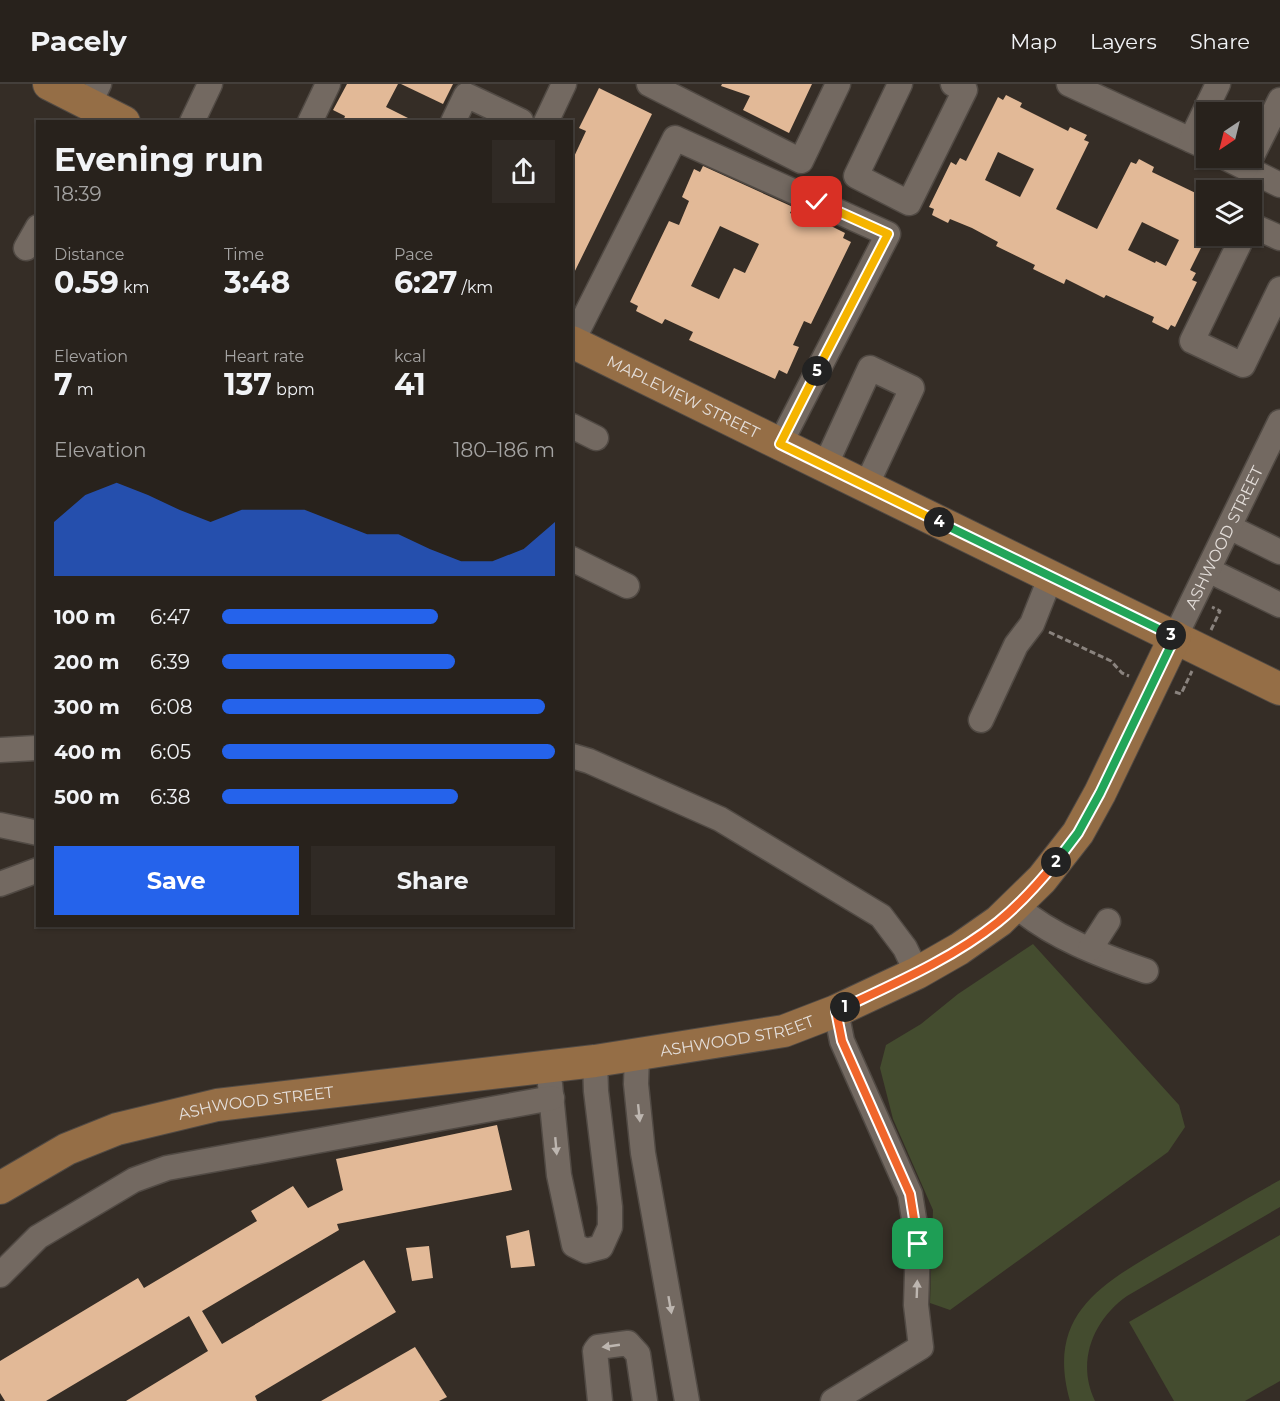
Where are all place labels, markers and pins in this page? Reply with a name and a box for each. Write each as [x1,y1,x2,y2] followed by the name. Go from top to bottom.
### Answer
[791,176,842,227] pin
[802,356,832,386] pin: 5
[924,507,954,537] pin: 4
[1156,620,1186,650] pin: 3
[1041,847,1071,877] pin: 2
[830,992,860,1022] pin: 1
[892,1218,943,1269] pin

